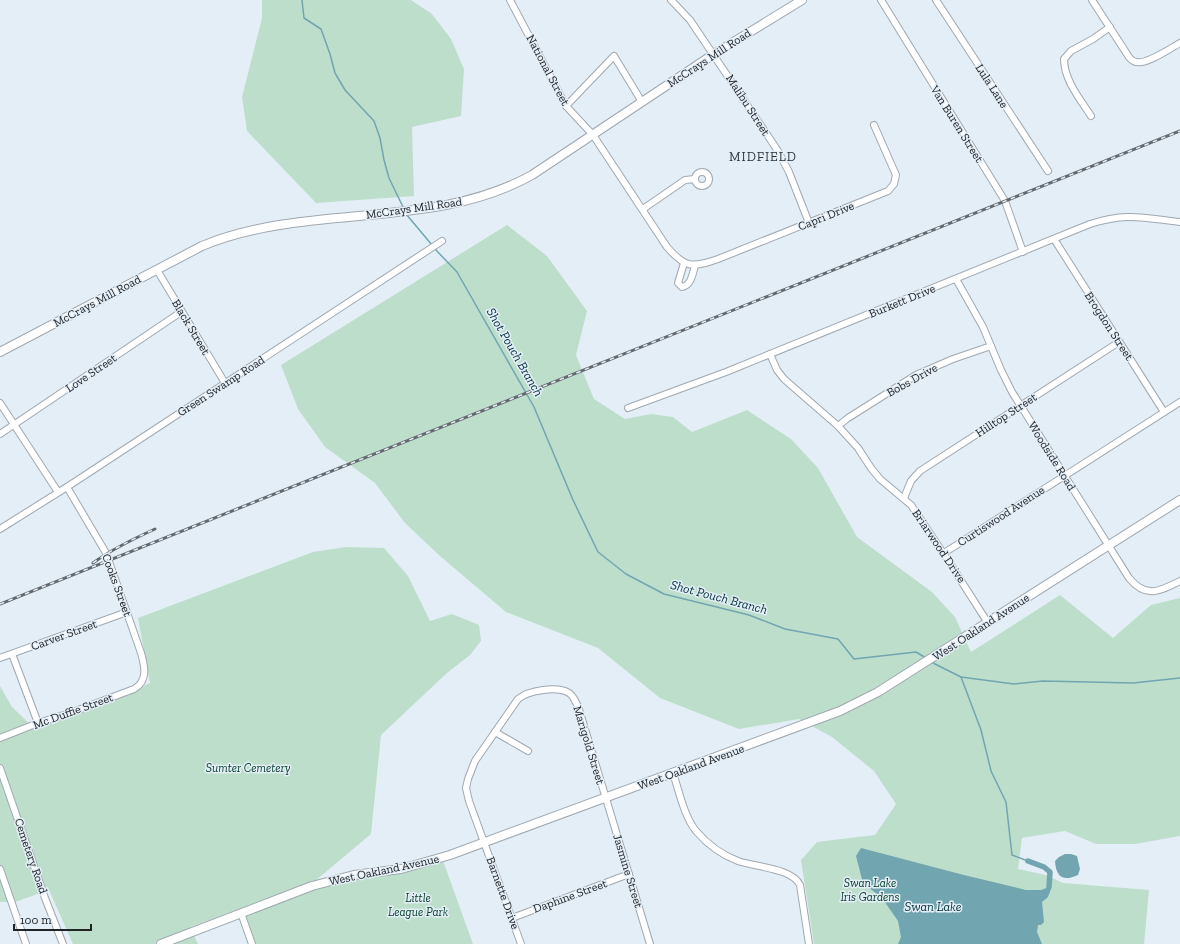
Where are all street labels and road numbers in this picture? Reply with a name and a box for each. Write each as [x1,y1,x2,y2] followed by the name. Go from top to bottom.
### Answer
[665,25,754,90] street label: McCrays Mill Road
[523,32,573,108] street label: National Street
[973,61,1012,111] street label: Lula Lane
[723,72,773,139] street label: Malibu Street
[927,82,987,166] street label: Van Buren Street
[365,194,463,222] street label: McCrays Mill Road
[796,198,857,234] street label: Capri Drive
[51,272,143,330] street label: McCrays Mill Road
[867,281,938,321] street label: Burkett Drive
[1082,289,1137,363] street label: Brogdon Street
[169,297,213,358] street label: Black Street
[63,351,120,395] street label: Love Street
[175,352,268,419] street label: Green Swamp Road
[884,360,940,400] street label: Bobs Drive
[973,390,1040,440] street label: Hilltop Street
[1025,419,1079,494] street label: Woodside Road
[955,482,1047,549] street label: Curtiswood Avenue
[909,507,969,586] street label: Briarwood Drive
[99,552,135,619] street label: Cooks Street
[930,590,1032,663] street label: West Oakland Avenue
[29,616,99,653] street label: Carver Street
[31,690,115,732] street label: Mc Duffie Street
[570,704,608,787] street label: Marigold Street
[636,741,746,793] street label: West Oakland Avenue
[12,816,51,896] street label: Cemetery Road
[610,832,646,910] street label: Jasmine Street
[328,851,441,889] street label: West Oakland Avenue
[483,855,523,931] street label: Barnette Drive
[531,876,609,916] street label: Daphine Street

